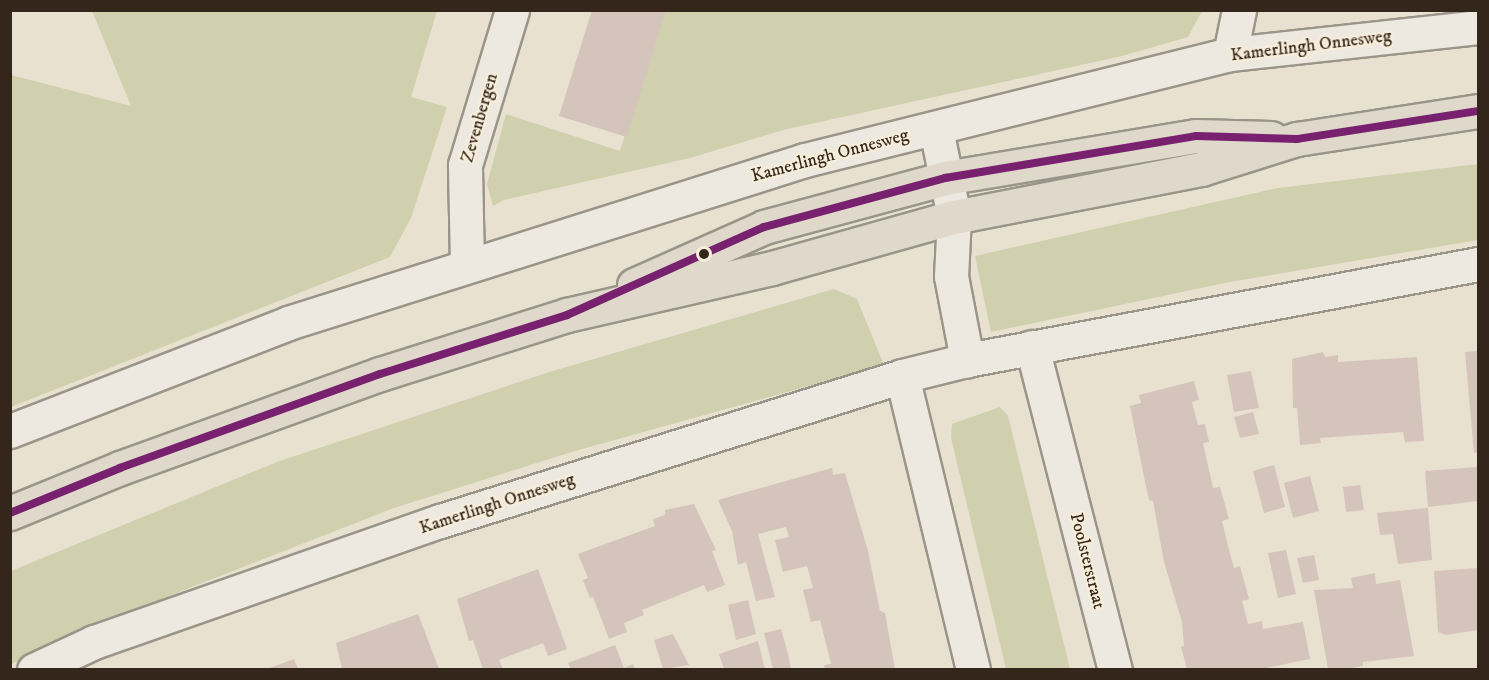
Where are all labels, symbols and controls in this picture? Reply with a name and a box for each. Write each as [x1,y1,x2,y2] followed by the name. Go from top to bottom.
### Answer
[1229,25,1393,67] street label: Kamerlingh Onnesweg
[457,71,503,165] street label: Zevenbergen
[749,125,911,187] street label: Kamerlingh Onnesweg
[698,248,710,260] unlabelled marker
[417,469,577,539] street label: Kamerlingh Onnesweg
[1065,511,1109,611] street label: Poolsterstraat

